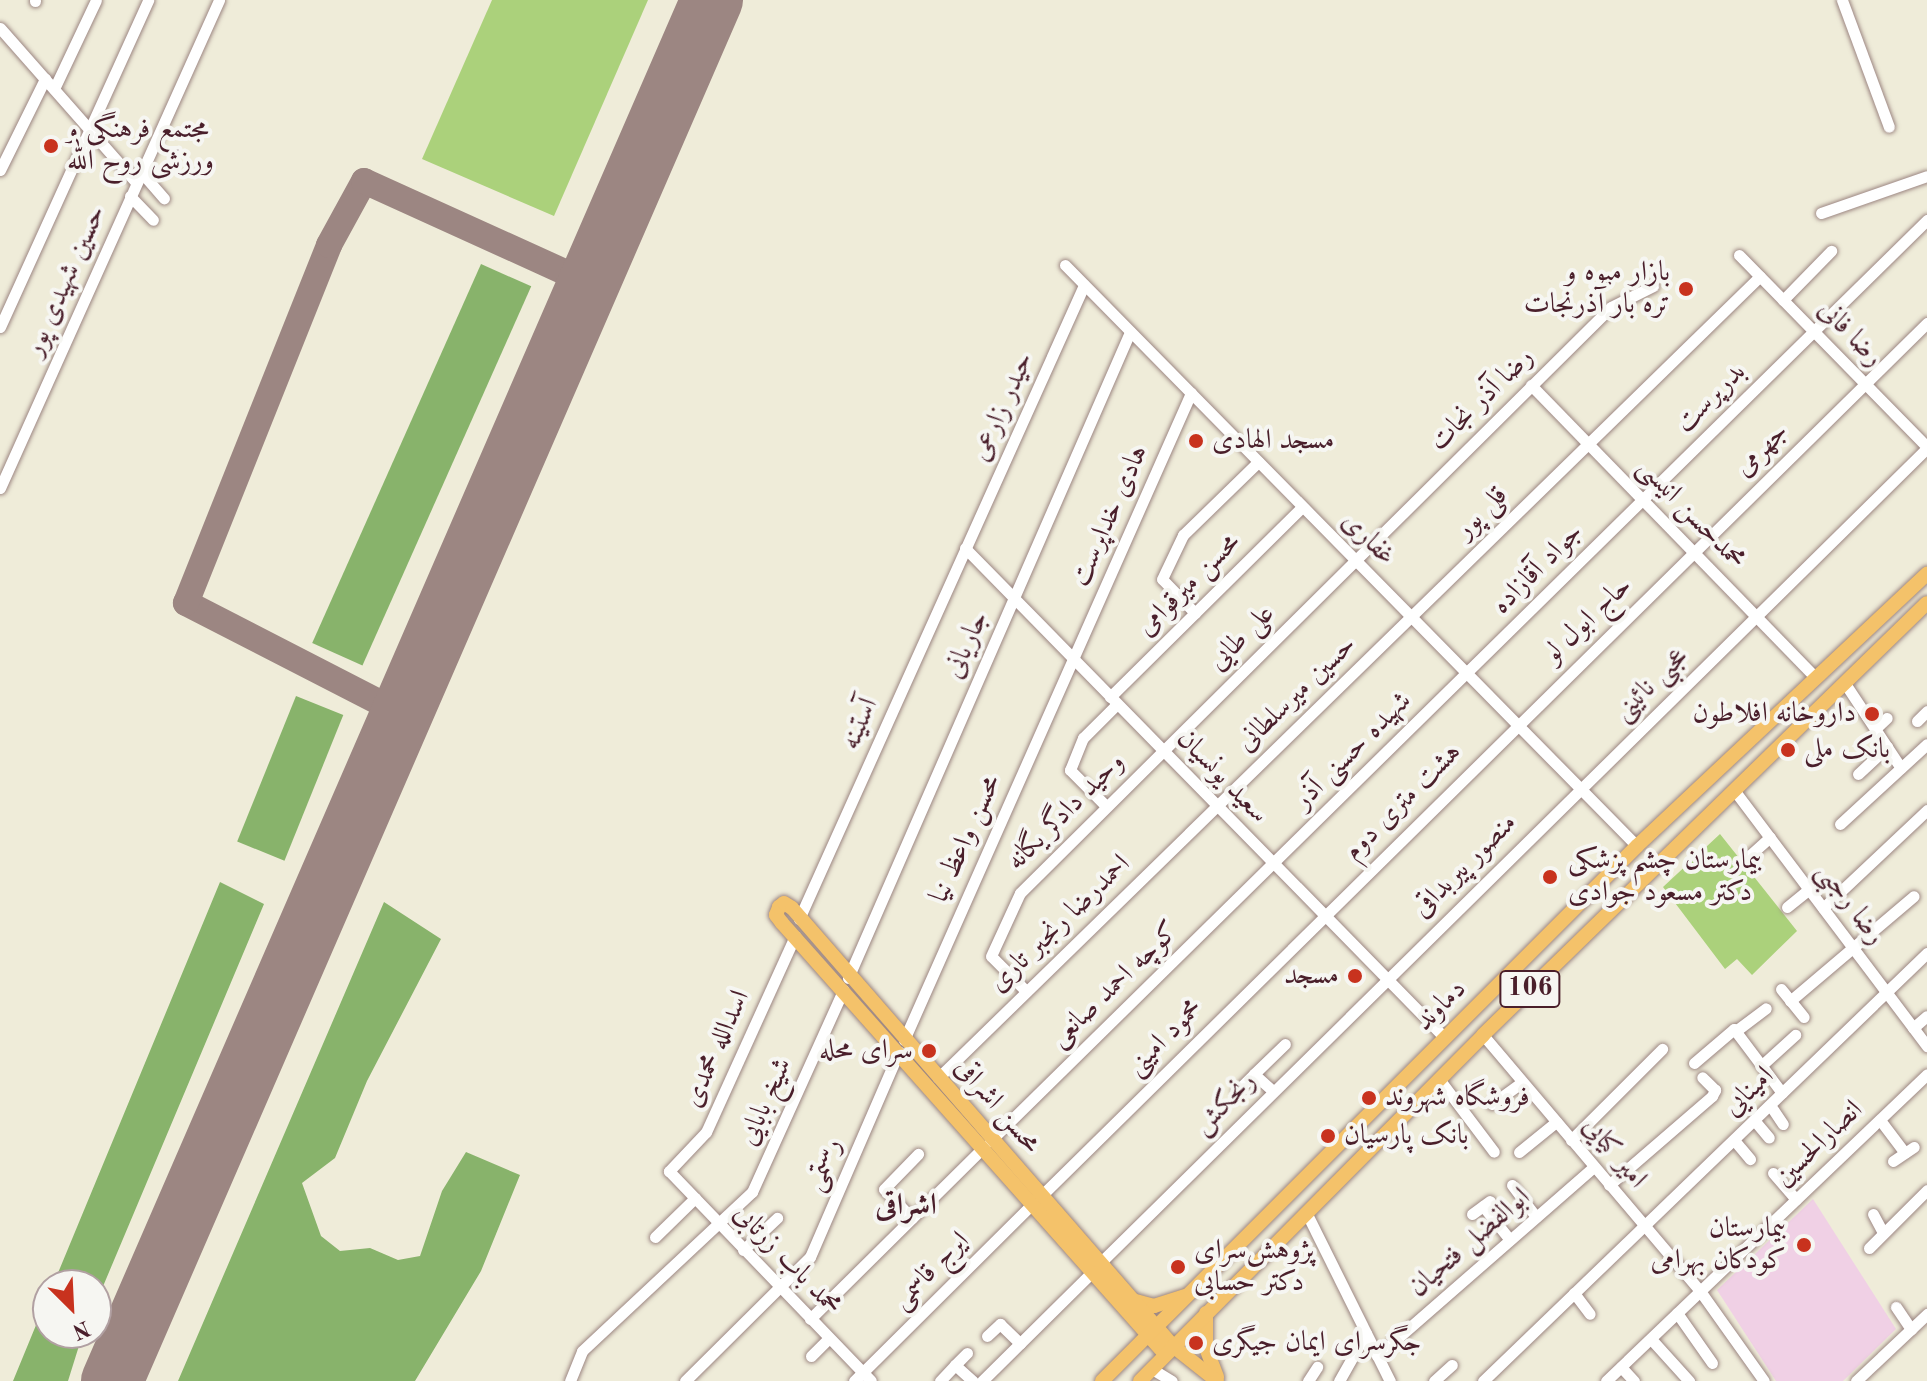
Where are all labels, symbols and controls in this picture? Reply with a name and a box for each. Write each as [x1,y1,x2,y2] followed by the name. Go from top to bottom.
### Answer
[67,113,214,179] place label: مجتمع فرهنگی و ورزشی روح الله
[42,137,60,155] marker: مجتمع فرهنگی و ورزشی روح الله
[18,200,114,362] street label: حسین شهیدی پور
[1524,256,1670,322] place label: بازار میوه و تره بار آذرنجات
[1677,280,1695,298] marker: بازار میوه و تره بار آذرنجات
[1810,293,1890,375] street label: رضا فانی
[1423,341,1541,459] street label: رضا آذر نجات
[964,347,1042,467] street label: حیدر زارعی
[1669,356,1753,440] street label: بدرپرست
[1728,416,1796,484] street label: جهرمی
[1212,424,1334,458] place label: مسجد الهادی
[1187,432,1205,450] marker: مسجد الهادی
[1064,440,1156,592] street label: هادی خداپرست
[1630,451,1752,577] street label: محمدحسن انیسی
[1449,480,1515,546] street label: قلی پور
[1334,505,1402,573] street label: غفاری
[1485,516,1591,622] street label: جواد آقازاده
[1130,526,1248,644] street label: محسن میرقوامی
[1537,570,1639,670] street label: حاج ابول لو
[1202,598,1282,678] street label: علی طایی
[937,606,997,684] street label: جاریانی
[1230,629,1364,759] street label: حسین میرسلطانی
[1607,641,1695,729] street label: عجبی نائینی
[1287,685,1419,817] street label: شهیده حسنی آذر
[834,693,886,755] street label: آستینه
[1693,697,1856,731] place label: داروخانه افلاطون
[1863,705,1881,723] marker: داروخانه افلاطون
[1169,723,1275,831] street label: سعید یونسیان
[1804,733,1890,767] place label: بانک ملی
[1337,736,1469,868] street label: هشت متری دوم
[1779,741,1797,759] marker: بانک ملی
[1000,746,1132,878] street label: وحید دادگر یگانه
[923,770,1009,908] street label: محسن واعظ نیا
[1406,807,1524,925] street label: منصور پیربداقی
[1568,844,1762,910] place label: بیمارستان چشم پزشکی دکتر مسعود جوادی
[982,848,1138,1000] street label: احمدرضا رنجبر تاری
[1808,856,1892,952] street label: رضا رجبی
[1539,866,1561,888] marker: بیمارستان چشم پزشکی دکتر مسعود جوادی
[1043,915,1187,1055] street label: کوچه احمد صانعی
[1284,959,1339,993] place label: مسجد
[1346,967,1364,985] marker: مسجد
[1498,967,1562,1011] road number: 106
[1408,973,1474,1039] street label: دماوند
[676,985,758,1113] street label: اسدالله محمدی
[1120,993,1210,1083] street label: محمود امینی
[819,1034,913,1068] place label: سرای محله
[920,1042,938,1060] marker: سرای محله
[947,1052,1047,1160] street label: محسن اشراقی
[732,1053,800,1151] street label: شیخ بابایی
[1717,1060,1781,1124] street label: امینایی
[1186,1065,1264,1143] street label: رنجکش
[1385,1081,1530,1115] place label: فروشگاه شهروند
[1360,1089,1378,1107] marker: فروشگاه شهروند
[1768,1094,1870,1194] street label: انصارالحسین
[1574,1110,1654,1196] street label: امیر کیایی
[1344,1119,1469,1153] place label: بانک پارسیان
[1319,1127,1337,1145] marker: بانک پارسیان
[798,1133,850,1197] street label: رستمی
[1402,1181,1538,1305] street label: ابوالفضل فتحیان
[875,1188,937,1224] district label: اشراقی
[726,1197,848,1323] street label: محمد باب زرتابی
[1651,1212,1786,1278] place label: بیمارستان کودکان بهرامی
[885,1225,977,1317] street label: ایرج قاسمی
[1194,1234,1314,1300] place label: پژوهش‌سرای دکتر حسابی
[1793,1234,1815,1256] marker: بیمارستان کودکان بهرامی
[1169,1258,1187,1276] marker: پژوهش‌سرای دکتر حسابی
[32,1269,112,1349] north arrow
[69,1316,93,1343] text: N
[1212,1326,1422,1360] place label: جگرسرای ایمان جیگری
[1187,1334,1205,1352] marker: جگرسرای ایمان جیگری

